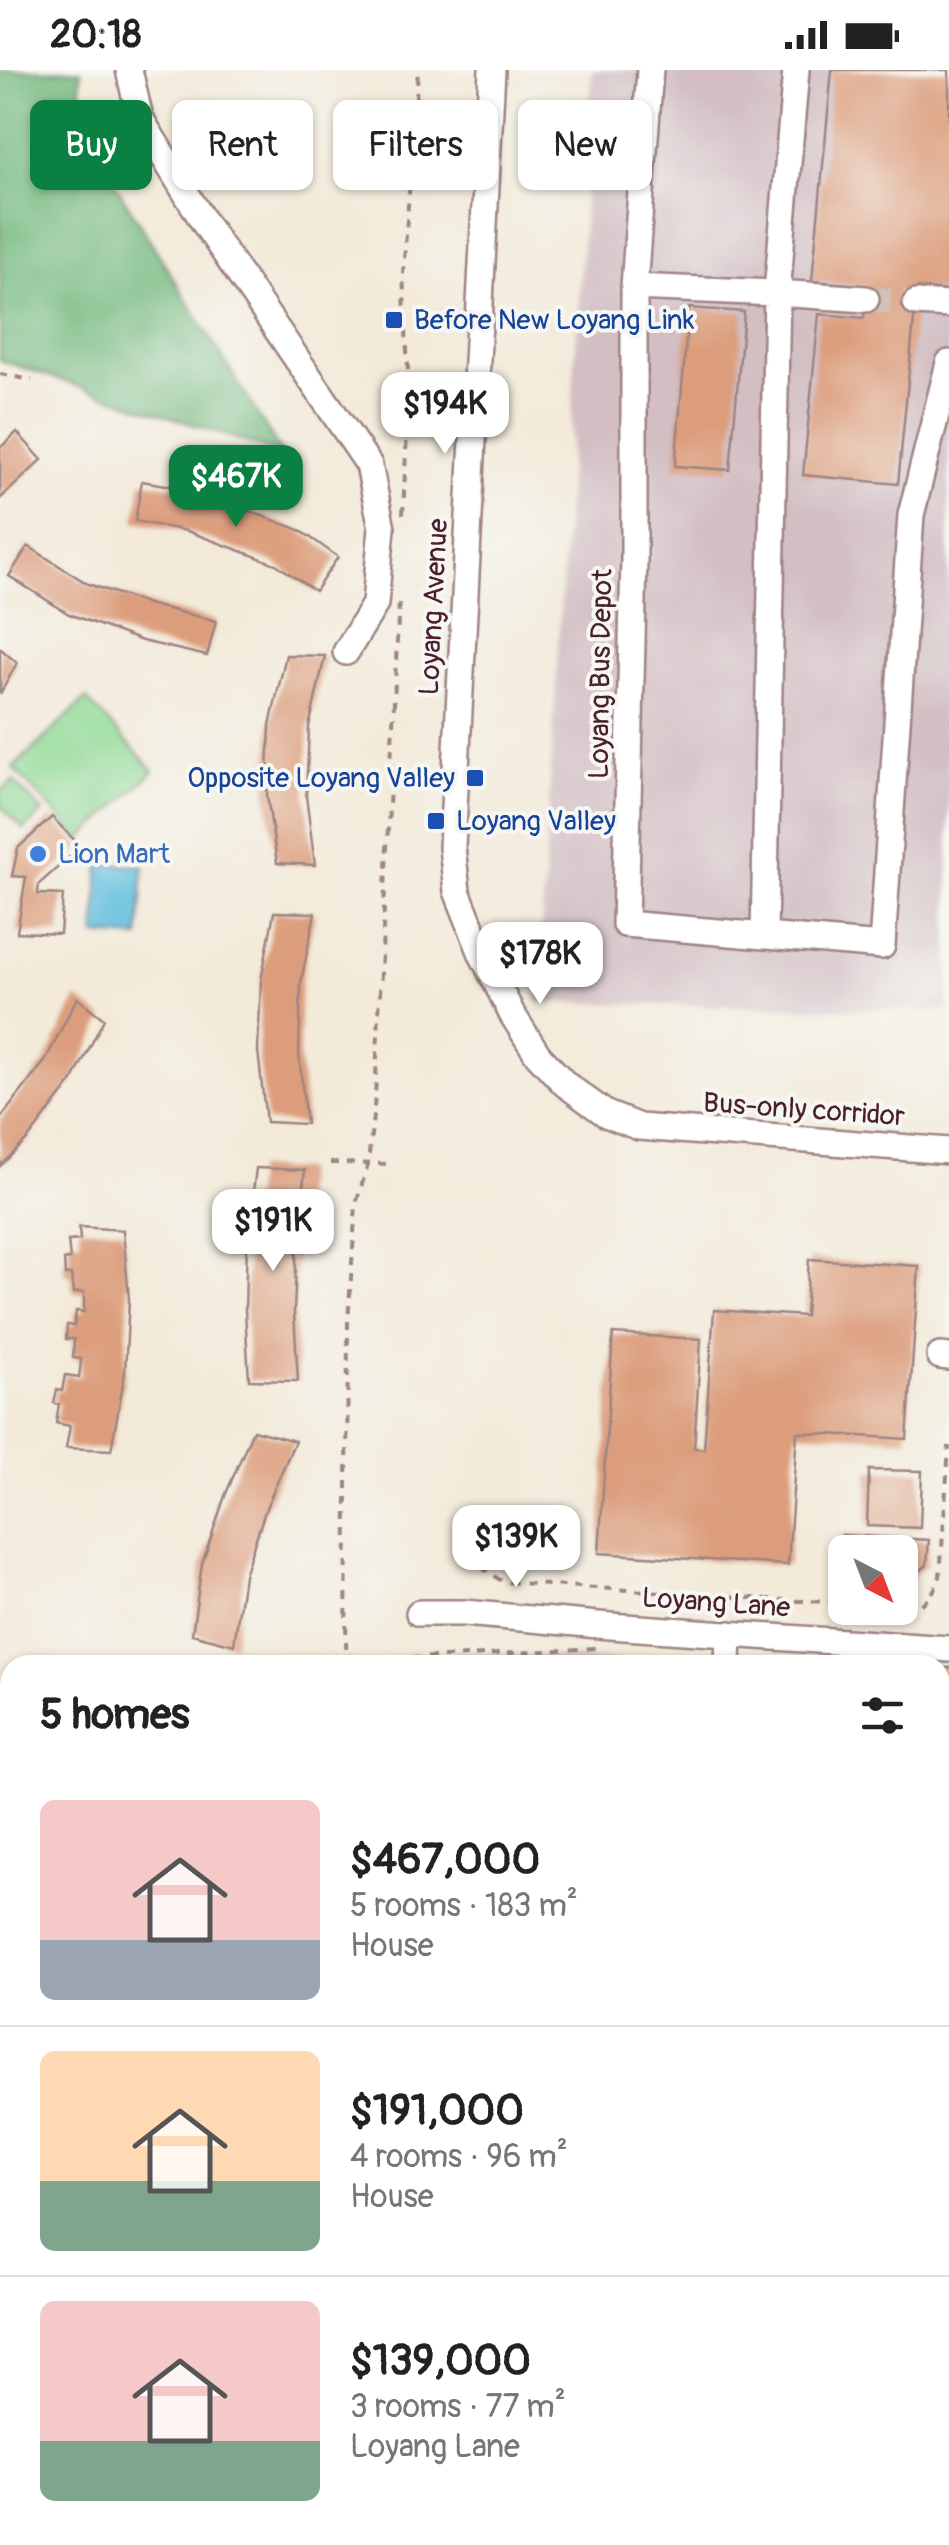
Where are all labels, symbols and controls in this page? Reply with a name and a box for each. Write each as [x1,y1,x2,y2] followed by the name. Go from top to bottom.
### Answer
[50,11,141,59] text: 20:18
[30,100,152,190] chip: Buy
[172,100,313,190] chip: Rent
[333,100,498,190] chip: Filters
[518,100,652,190] chip: New
[414,303,695,338] place label: Before New Loyang Link
[383,309,405,331] marker: Before New Loyang Link
[375,372,515,457] pin: $194K
[403,384,487,424] text: $194K
[166,445,306,530] pin: $467K
[191,457,281,497] text: $467K
[412,517,456,696] street label: Loyang Avenue
[582,568,620,779] street label: Loyang Bus Depot
[187,761,455,796] place label: Opposite Loyang Valley
[464,767,486,789] marker: Opposite Loyang Valley
[456,804,616,839] place label: Loyang Valley
[425,810,447,832] marker: Loyang Valley
[58,837,171,872] place label: Lion Mart
[27,843,49,865] marker: Lion Mart
[470,922,610,1007] pin: $178K
[499,934,581,974] text: $178K
[702,1085,906,1135] street label: Bus-only corridor
[203,1189,343,1274] pin: $191K
[234,1201,312,1241] text: $191K
[446,1505,586,1590] pin: $139K
[474,1517,558,1557] text: $139K
[828,1535,918,1625] north arrow
[828,1535,918,1625] map controls
[641,1580,792,1626] street label: Loyang Lane
[855,1688,910,1743] icon: filters
[40,1689,190,1741] text: 5 homes
[350,1834,540,1886] text: $467,000
[120,1840,240,1960] icon: home
[350,1886,578,1926] text: 5 rooms · 183 m²
[350,1926,434,1966] text: House
[350,2085,524,2137] text: $191,000
[120,2091,240,2211] icon: home
[350,2137,568,2177] text: 4 rooms · 96 m²
[350,2177,434,2217] text: House
[350,2335,531,2387] text: $139,000
[120,2341,240,2461] icon: home
[350,2387,566,2427] text: 3 rooms · 77 m²
[350,2427,520,2467] text: Loyang Lane

